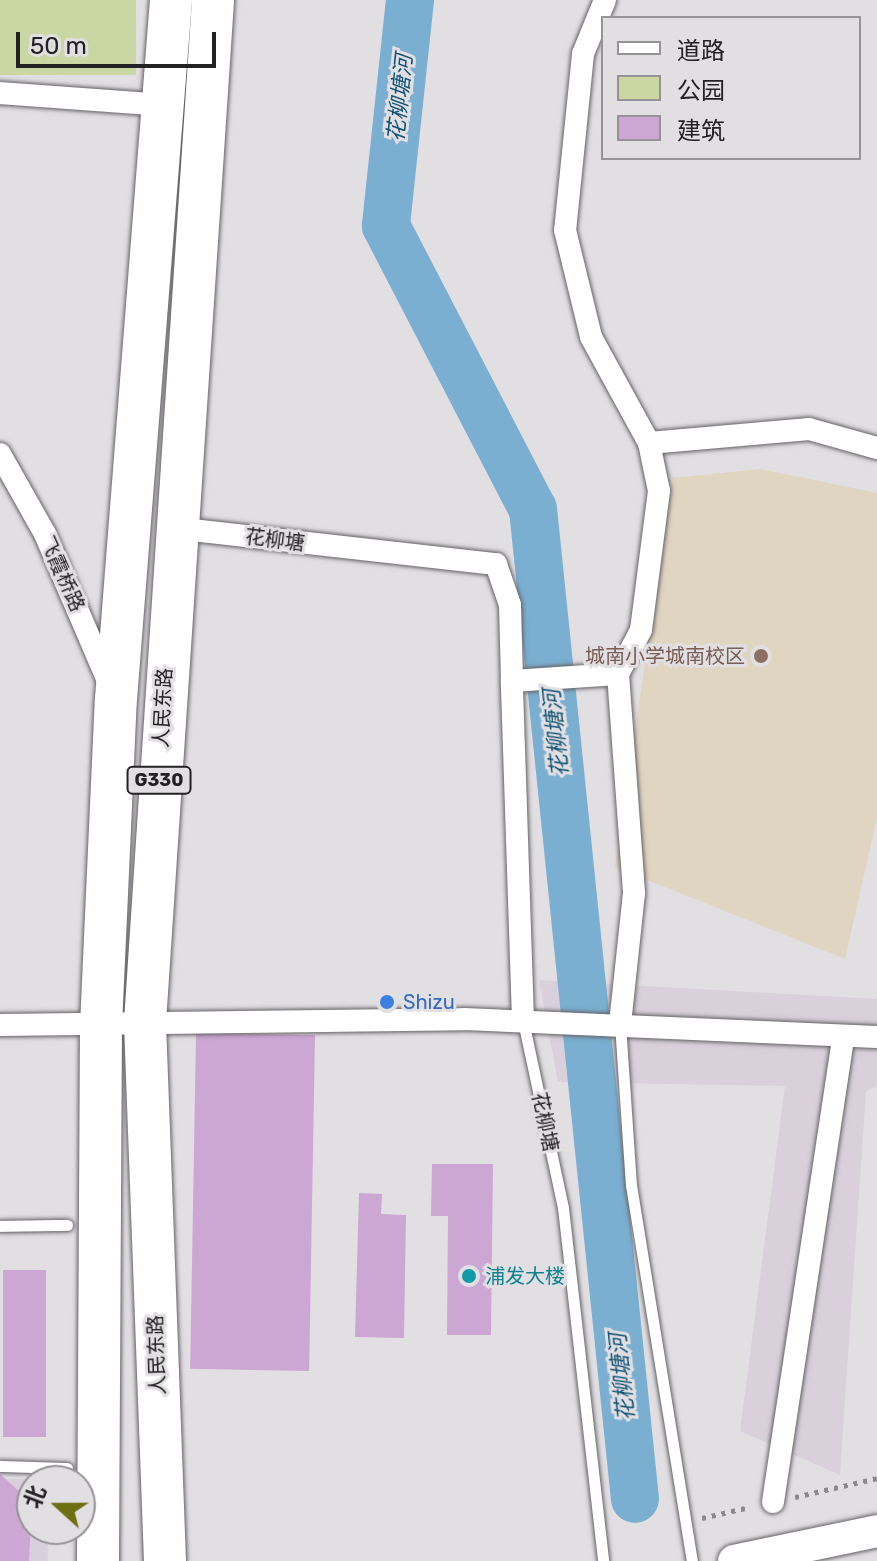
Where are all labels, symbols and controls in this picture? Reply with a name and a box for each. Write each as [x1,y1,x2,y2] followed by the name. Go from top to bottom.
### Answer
[20,16,220,66] scale bar
[601,16,861,160] legend
[30,32,87,60] text: 50 m
[677,37,725,65] text: 道路
[382,53,418,143] water label: 花柳塘河
[677,77,725,105] text: 公园
[677,117,725,145] text: 建筑
[244,524,306,556] street label: 花柳塘
[35,533,89,615] street label: 飞霞桥路
[585,644,745,668] place label: 城南小学城南校区
[752,647,770,665] marker: 城南小学城南校区
[149,667,177,749] street label: 人民东路
[538,688,574,778] water label: 花柳塘河
[125,766,193,794] road number: G330
[403,990,455,1014] place label: Shizu
[378,993,396,1011] marker: Shizu
[527,1090,563,1154] street label: 花柳塘
[485,1264,565,1288] place label: 浦发大楼
[460,1267,478,1285] marker: 浦发大楼
[144,1315,170,1395] street label: 人民东路
[604,1332,640,1422] water label: 花柳塘河
[16,1465,96,1545] north arrow
[18,1482,52,1512] text: 北

